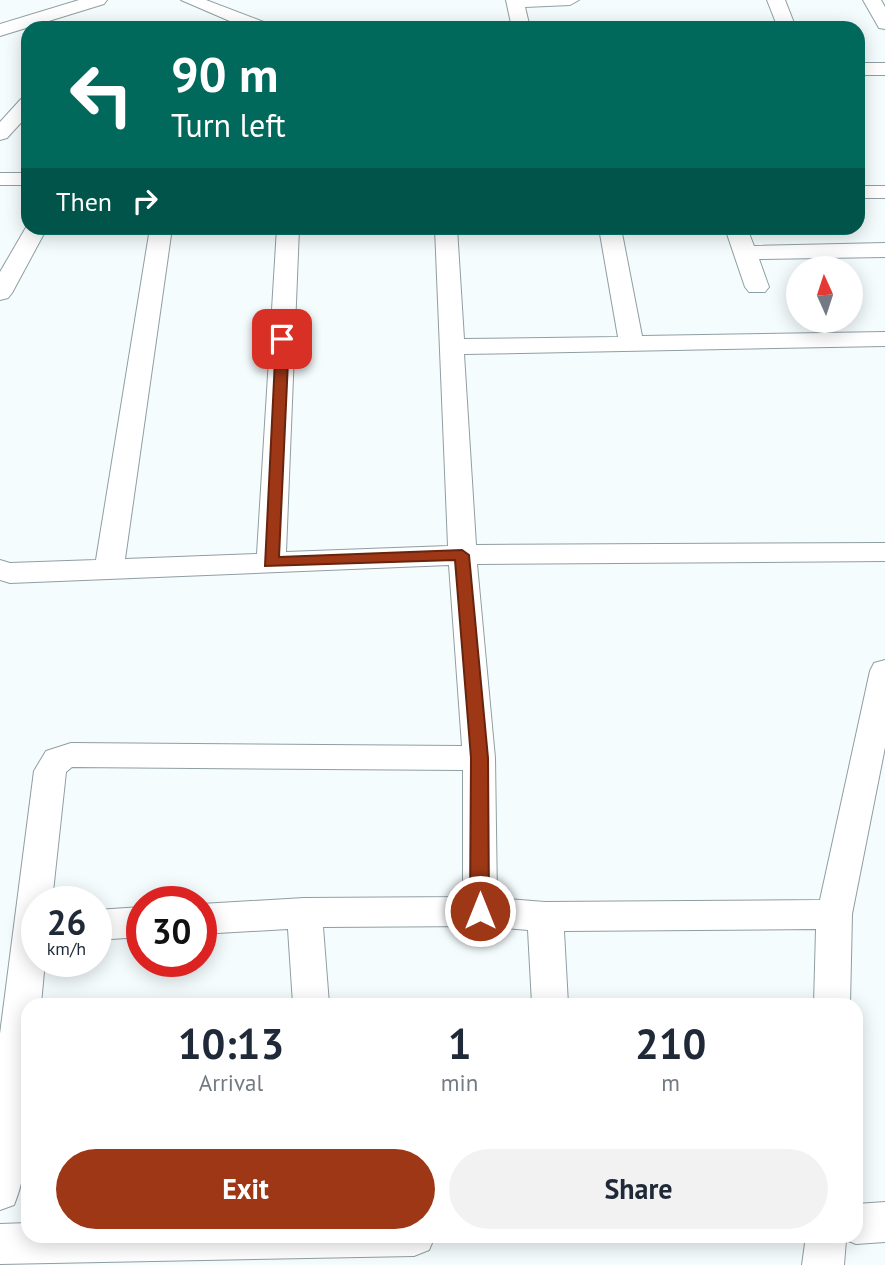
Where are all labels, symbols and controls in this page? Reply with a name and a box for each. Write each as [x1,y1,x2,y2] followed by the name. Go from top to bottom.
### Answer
[171,42,278,106] text: 90 m
[56,49,147,140] icon: left
[171,104,286,146] text: Turn left
[126,182,164,220] icon: right
[56,185,112,218] text: Then
[786,256,863,332] north arrow
[786,256,863,333] map controls
[252,309,312,369] pin
[263,320,301,358] icon: arrive
[443,874,517,948] position arrow
[126,886,217,977] speed limit sign: 30
[47,899,86,945] text: 26
[47,937,86,960] text: km/h
[178,1016,284,1071] text: 10:13
[448,1016,471,1071] text: 1
[635,1016,706,1071] text: 210
[199,1068,263,1097] text: Arrival
[441,1068,478,1097] text: min
[661,1068,680,1097] text: m
[56,1149,435,1229] button: Exit
[449,1149,828,1229] button: Share

